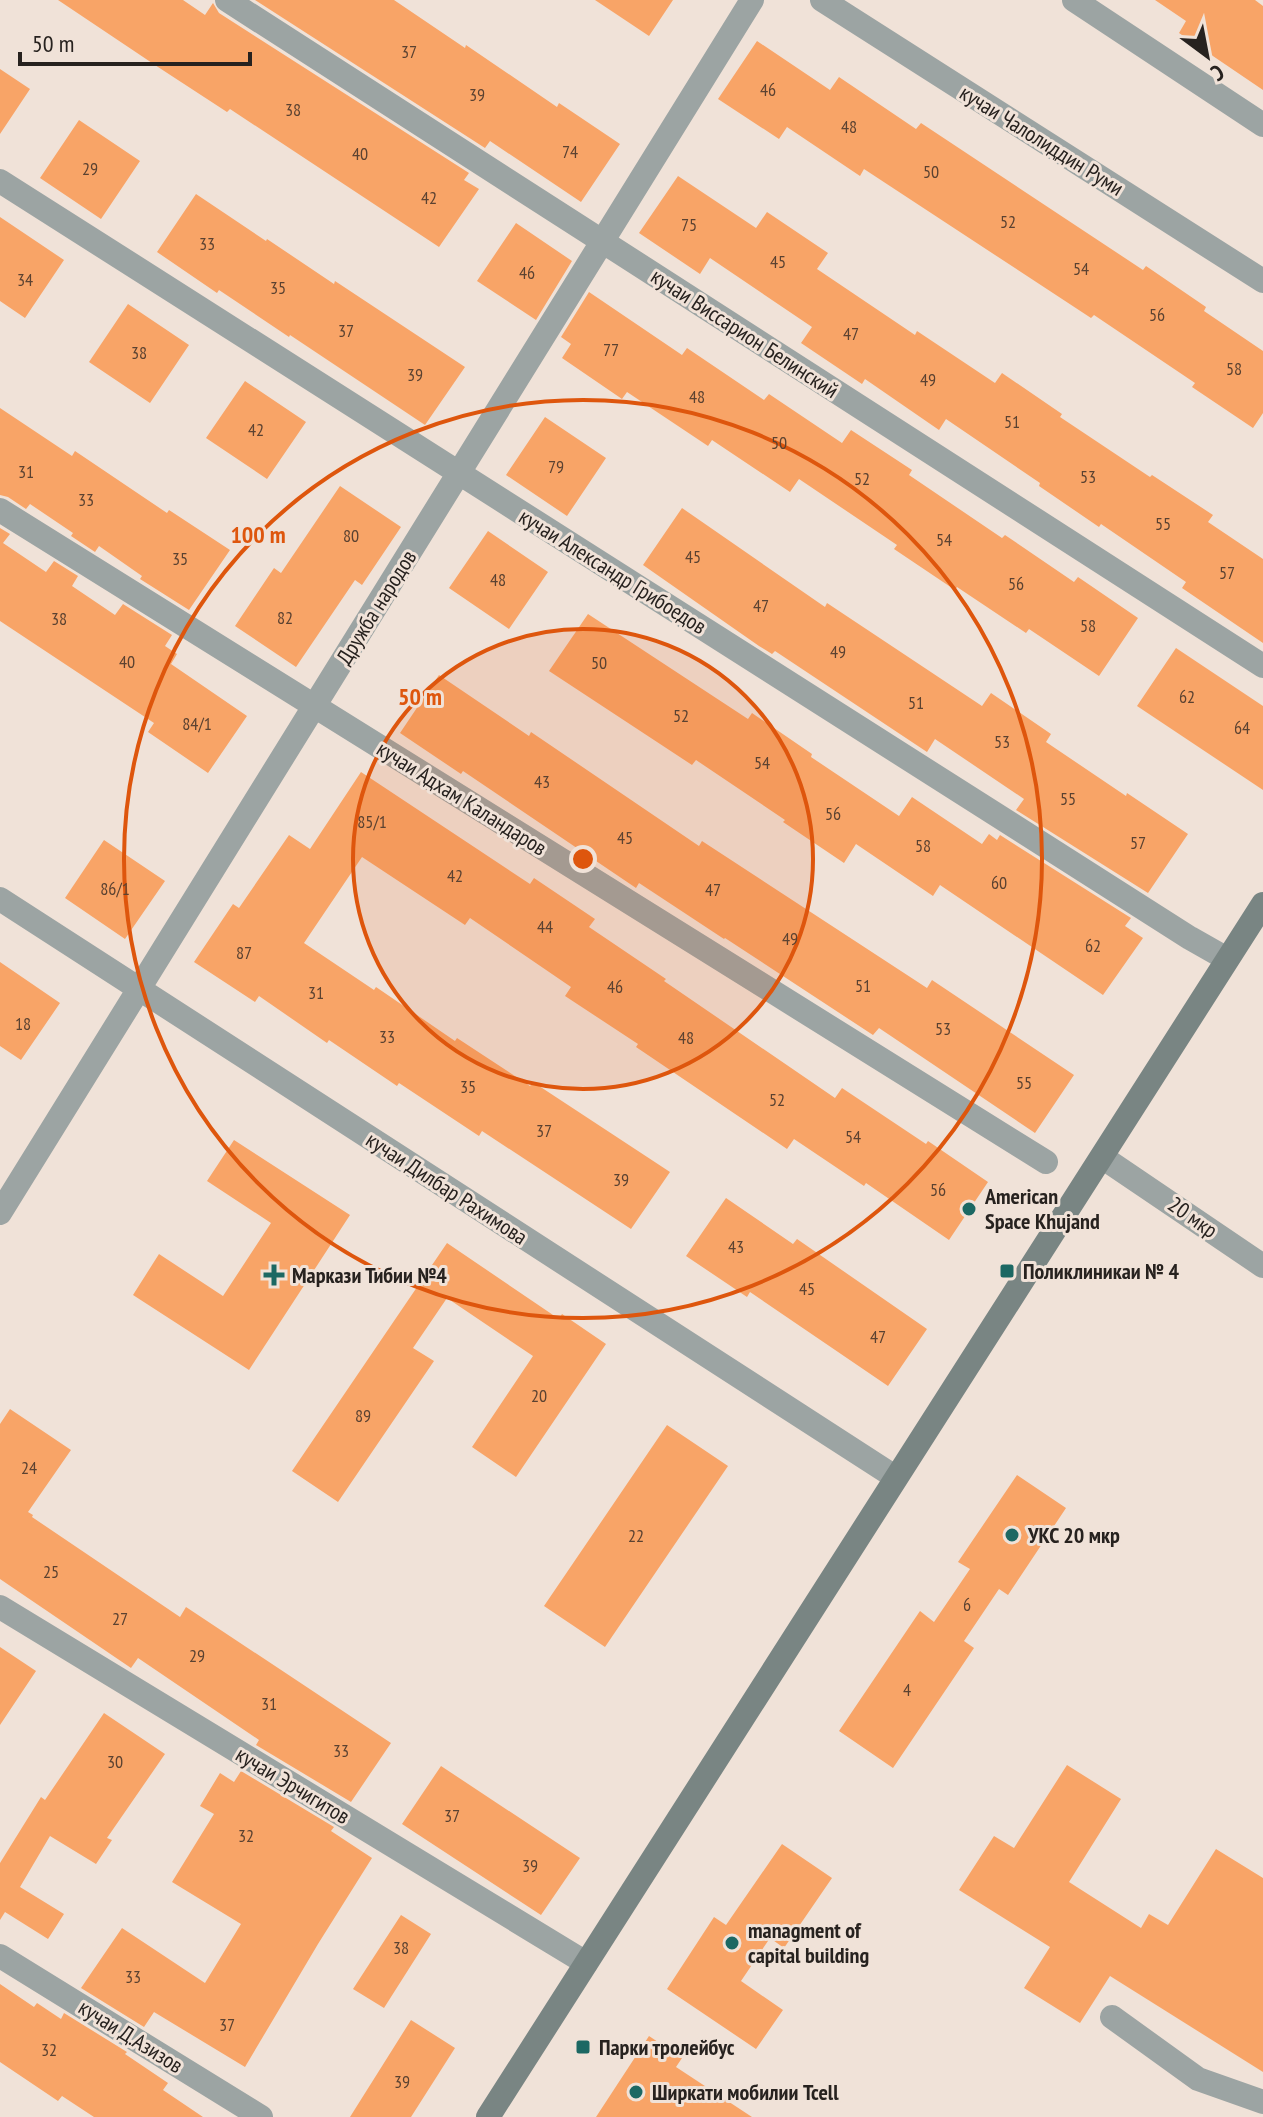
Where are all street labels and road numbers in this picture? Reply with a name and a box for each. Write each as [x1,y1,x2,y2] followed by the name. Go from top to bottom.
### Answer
[955,78,1129,202] street label: кучаи Чалолиддин Руми
[646,262,844,404] street label: кучаи Виссарион Белинский
[514,502,712,640] street label: кучаи Александр Грибоедов
[330,544,422,669] street label: Дружба народов
[372,734,552,862] street label: кучаи Адхам Каландаров
[361,1125,533,1251] street label: кучаи Дилбар Рахимова
[1163,1190,1223,1244] street label: 20 мкр
[231,1740,355,1830] street label: кучаи Эрчигитов
[74,1993,189,2079] street label: кучаи Д.Азизов

